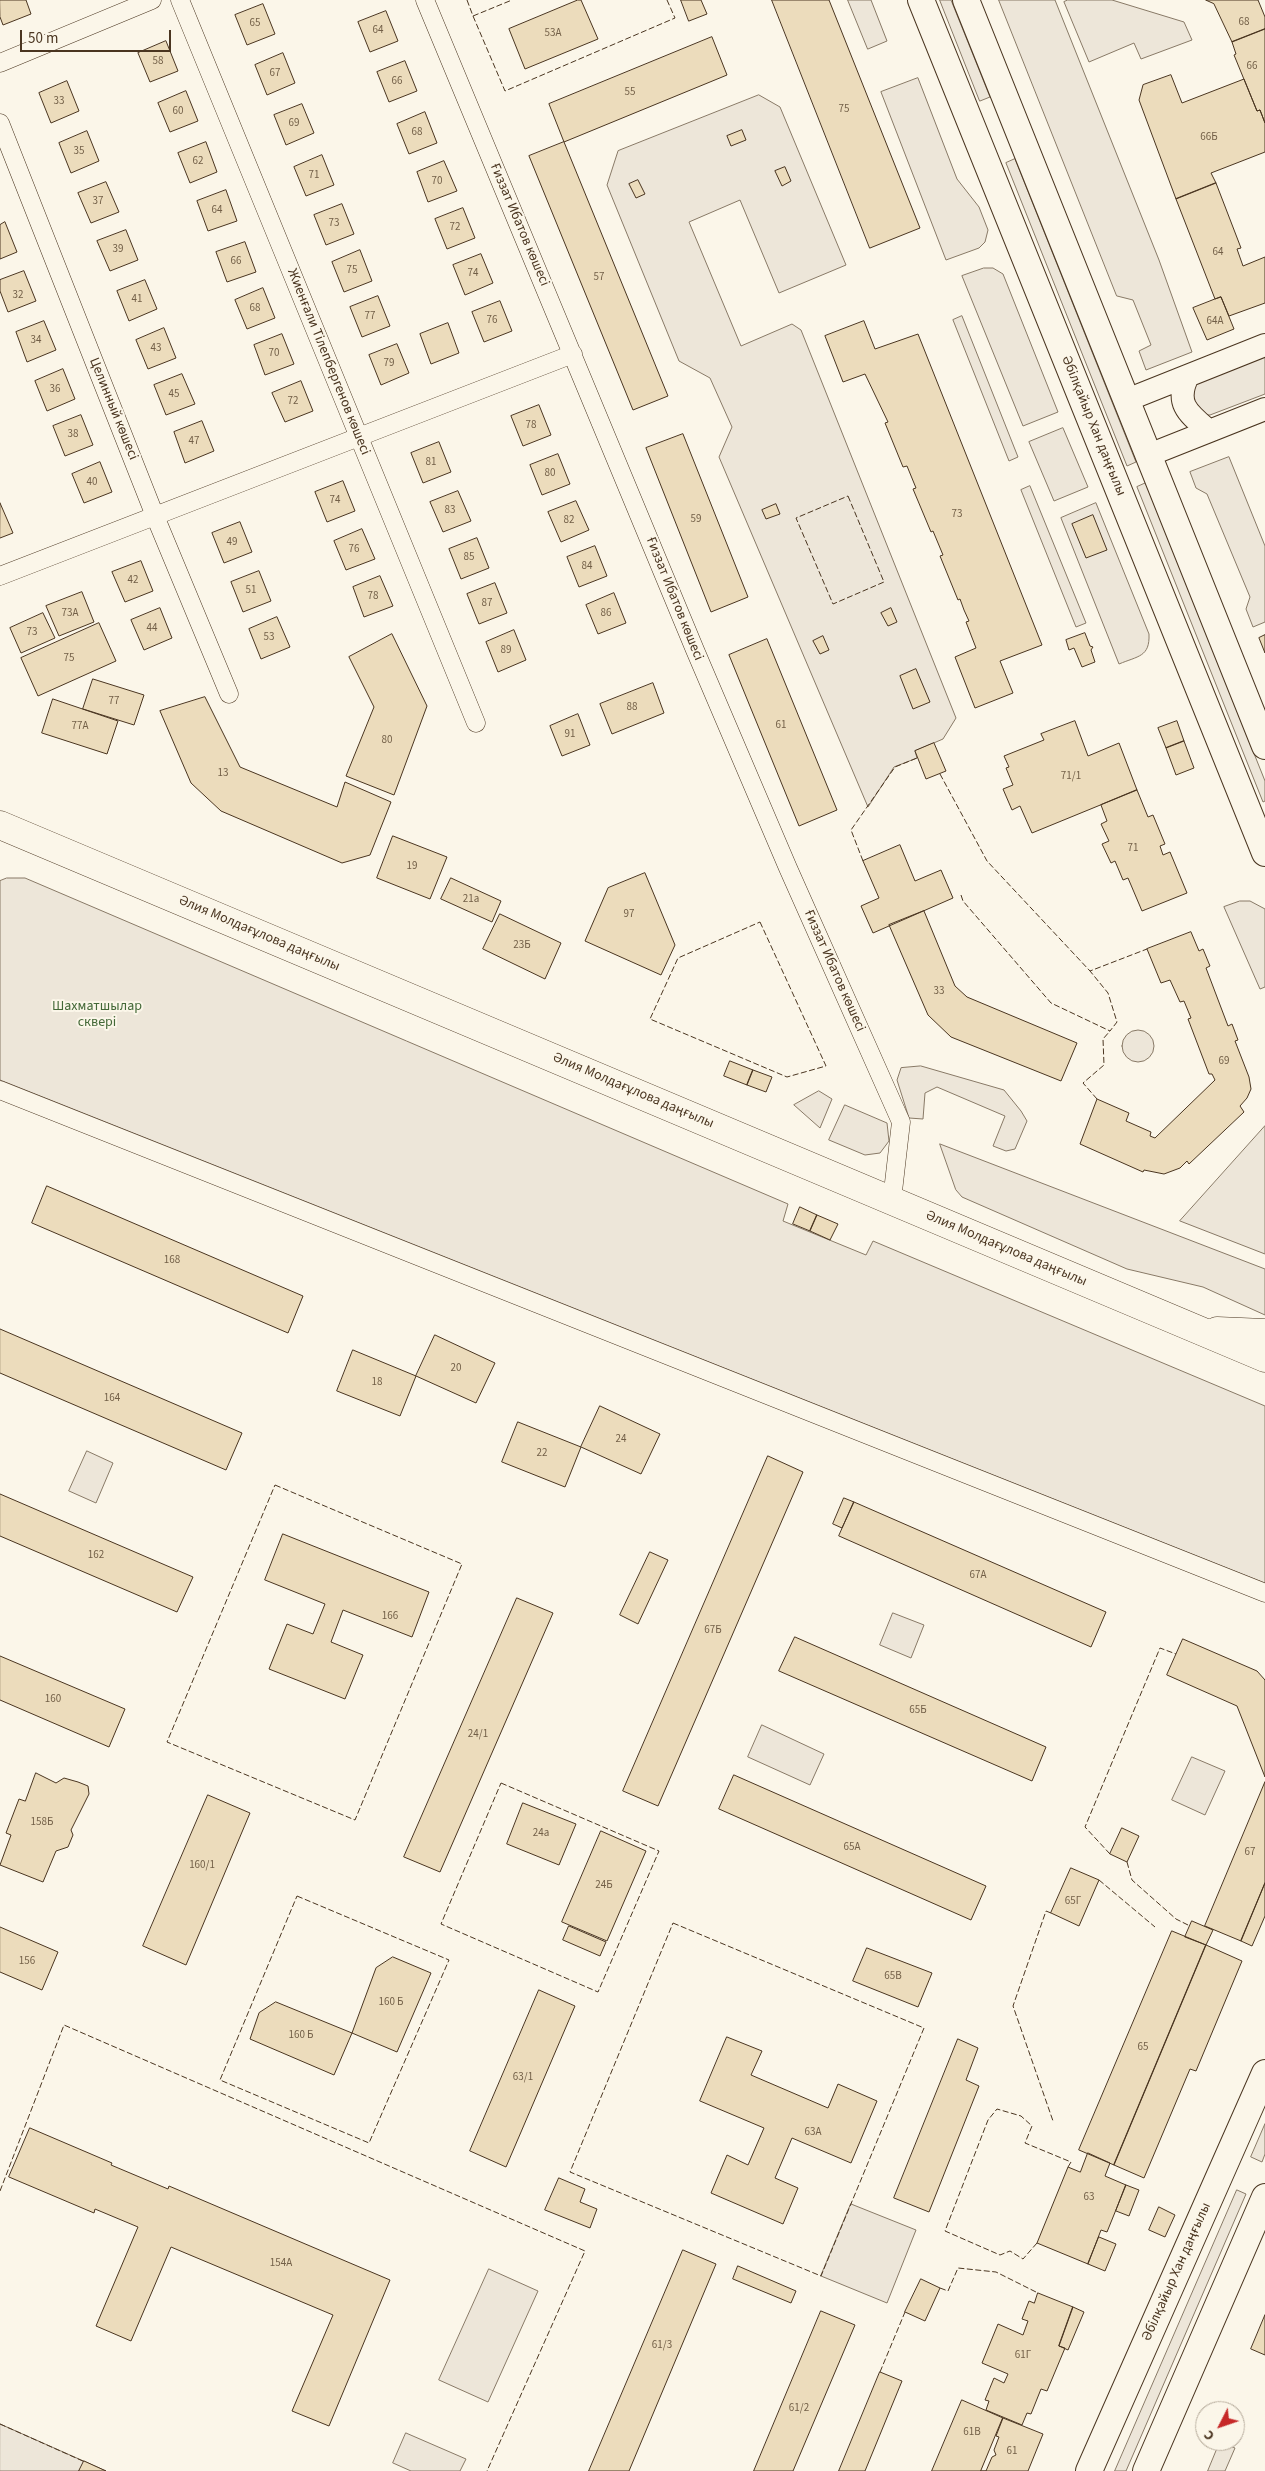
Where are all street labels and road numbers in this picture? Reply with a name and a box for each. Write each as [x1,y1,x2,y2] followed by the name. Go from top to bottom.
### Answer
[486,161,552,289] street label: Ғиззат Ибатов көшесі
[283,266,373,458] street label: Жиенғали Тілепбергенов көшесі
[1057,353,1129,499] street label: Әбілқайыр Хан даңғылы
[85,355,141,463] street label: Целинный көшесі
[642,535,706,663] street label: Ғиззат Ибатов көшесі
[176,892,342,976] street label: Әлия Молдағұлова даңғылы
[800,907,868,1035] street label: Ғиззат Ибатов көшесі
[550,1049,716,1133] street label: Әлия Молдағұлова даңғылы
[923,1207,1089,1291] street label: Әлия Молдағұлова даңғылы
[1139,2200,1215,2344] street label: Әбілқайыр Хан даңғылы

